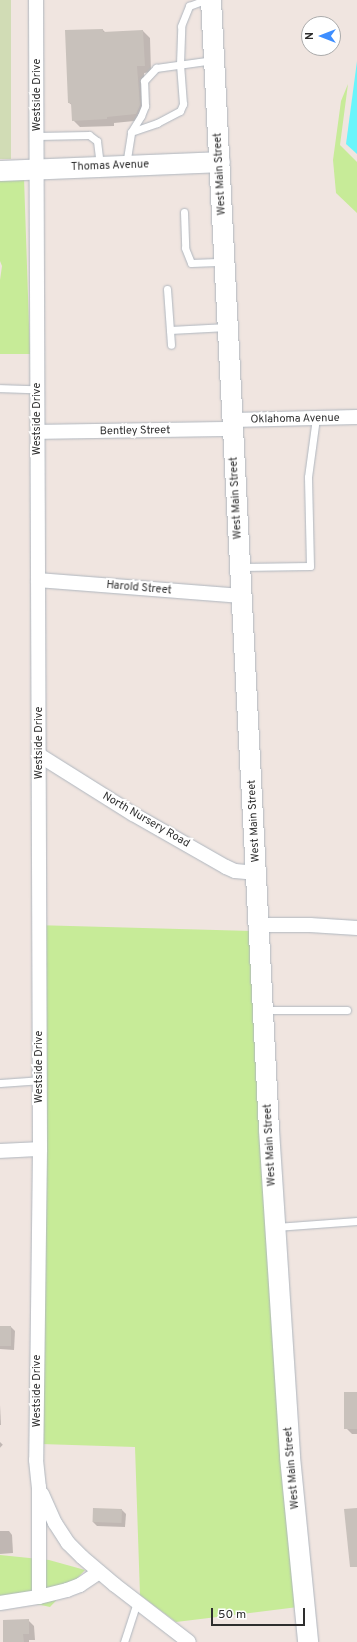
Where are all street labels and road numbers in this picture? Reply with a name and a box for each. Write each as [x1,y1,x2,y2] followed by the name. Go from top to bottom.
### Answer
[30,59,44,131] street label: Westside Drive
[211,132,229,216] street label: West Main Street
[71,158,149,174] street label: Thomas Avenue
[30,383,44,455] street label: Westside Drive
[250,412,340,426] street label: Oklahoma Avenue
[100,424,170,438] street label: Bentley Street
[227,456,245,540] street label: West Main Street
[106,579,172,597] street label: Harold Street
[32,707,46,779] street label: Westside Drive
[245,779,263,863] street label: West Main Street
[100,790,192,850] street label: North Nursery Road
[32,1031,46,1103] street label: Westside Drive
[261,1103,279,1187] street label: West Main Street
[30,1355,44,1427] street label: Westside Drive
[282,1426,302,1510] street label: West Main Street

